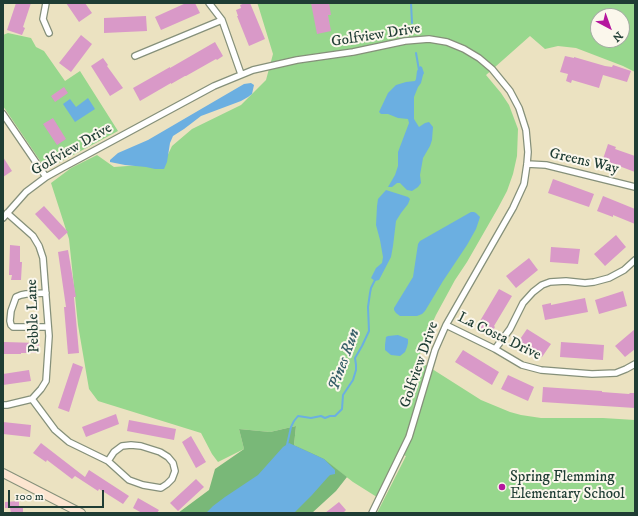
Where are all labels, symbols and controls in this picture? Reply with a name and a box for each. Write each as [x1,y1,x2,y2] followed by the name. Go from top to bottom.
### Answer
[590,8,630,48] north arrow
[330,20,422,52] street label: Golfview Drive
[609,28,625,45] text: N
[28,120,116,180] street label: Golfview Drive
[547,145,621,179] street label: Greens Way
[24,279,44,353] street label: Pebble Lane
[454,309,544,365] street label: La Costa Drive
[397,319,443,411] street label: Golfview Drive
[325,327,365,393] water label: Pines Run
[510,469,625,504] place label: Spring Flemming Elementary School
[10,482,106,508] scale bar
[497,482,507,492] marker: Spring Flemming Elementary School
[15,489,44,504] text: 100 m

